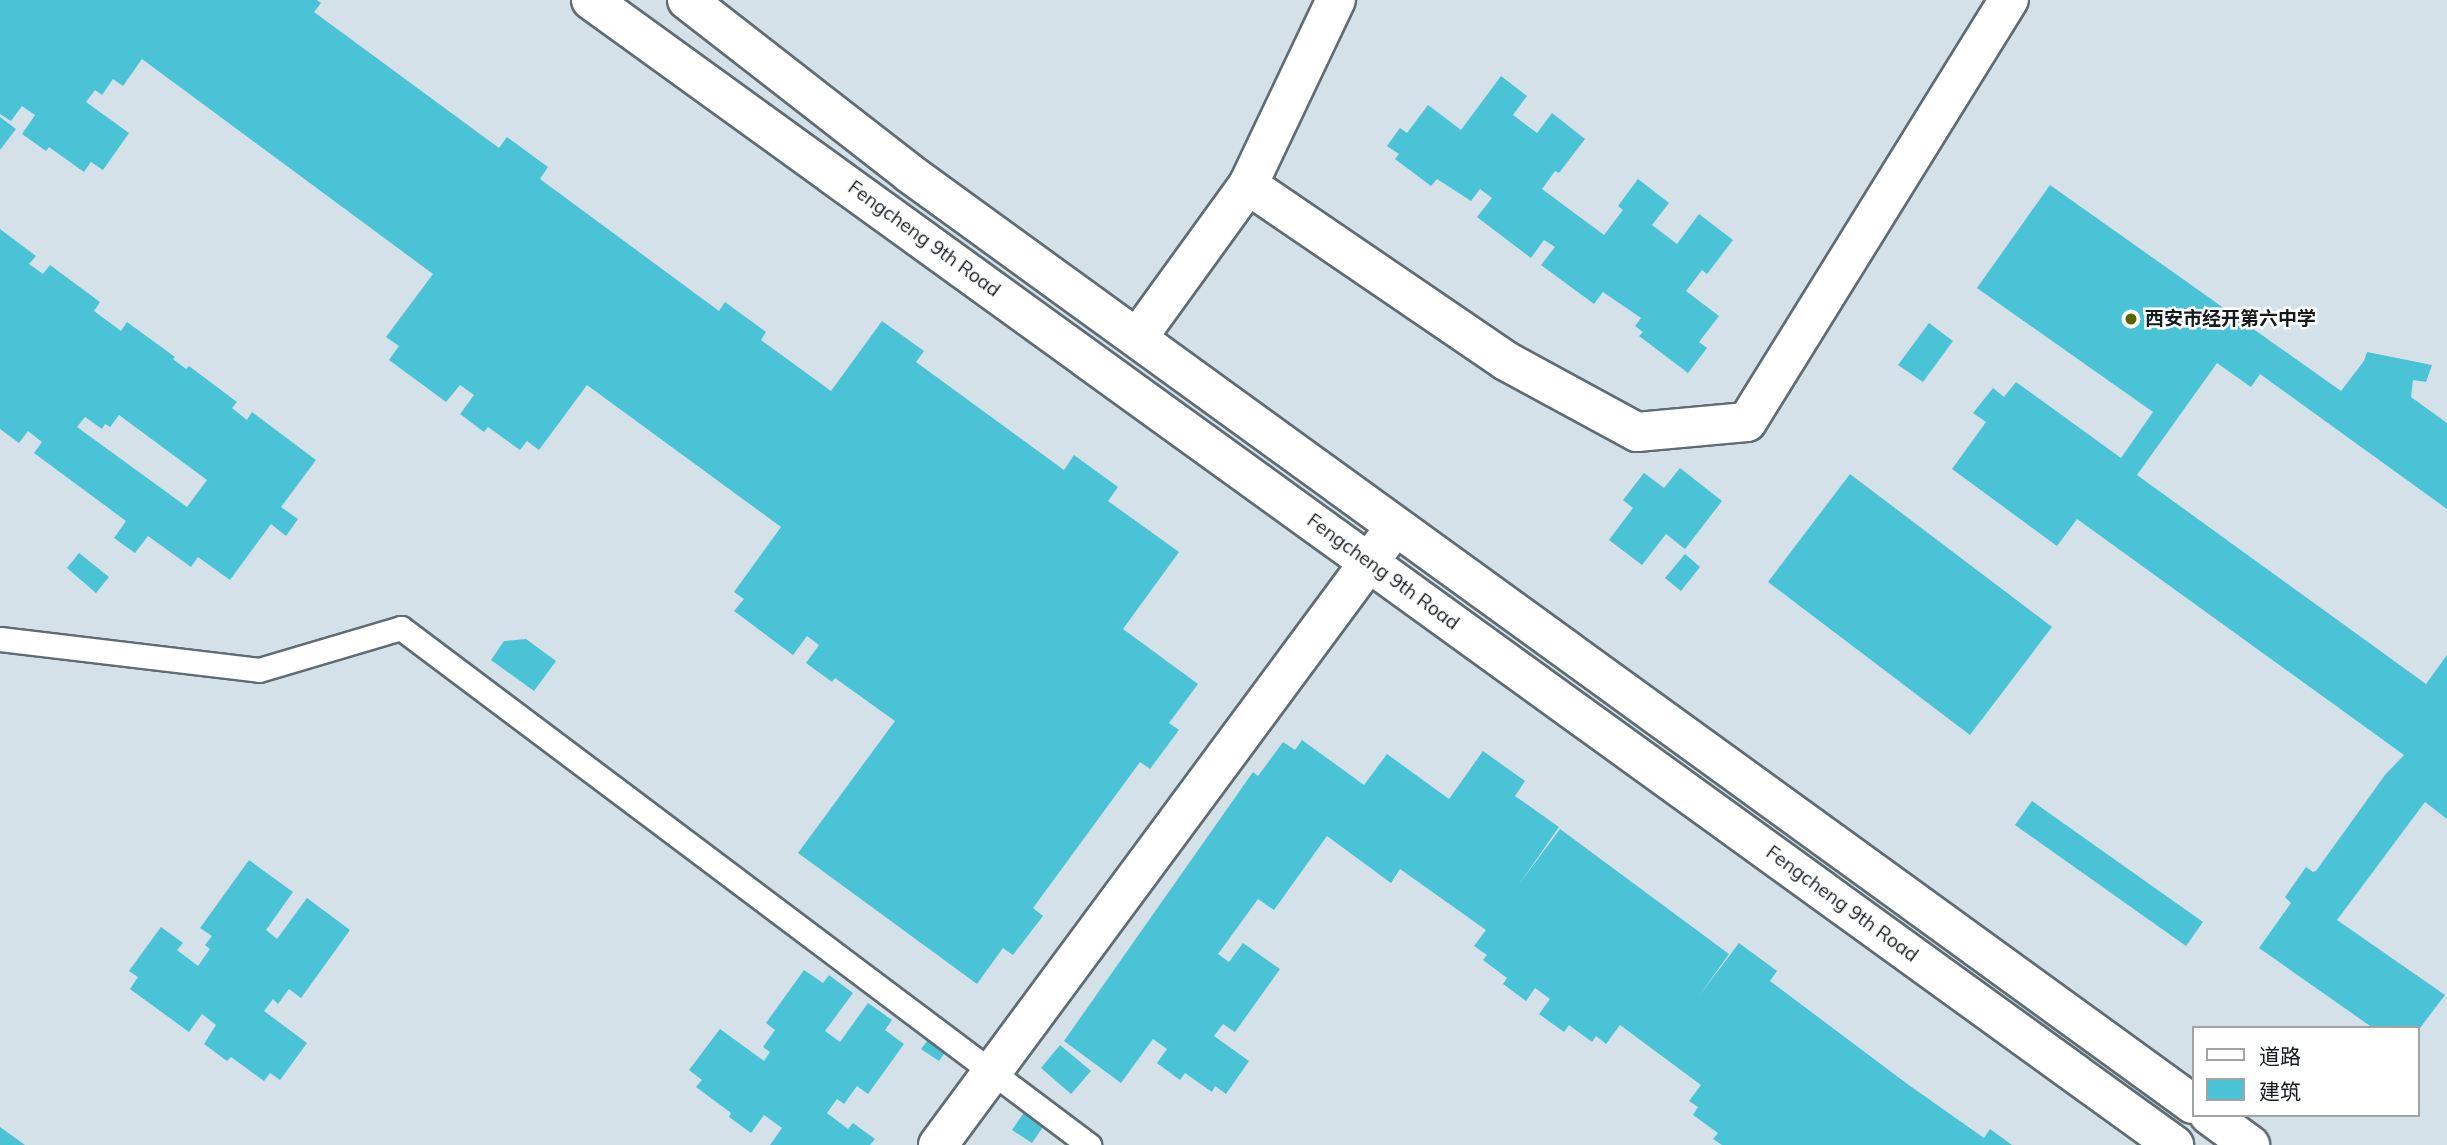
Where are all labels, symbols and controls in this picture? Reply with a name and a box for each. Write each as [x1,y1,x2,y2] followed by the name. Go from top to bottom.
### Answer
[844,176,1004,302] street label: Fengcheng 9th Road
[2145,308,2316,330] place label: 西安市经开第六中学
[2123,311,2139,327] marker: 西安市经开第六中学
[1303,509,1463,635] street label: Fengcheng 9th Road
[1762,841,1922,967] street label: Fengcheng 9th Road
[2192,1026,2419,1117] legend
[2259,1043,2301,1069] text: 道路
[2259,1078,2301,1104] text: 建筑

